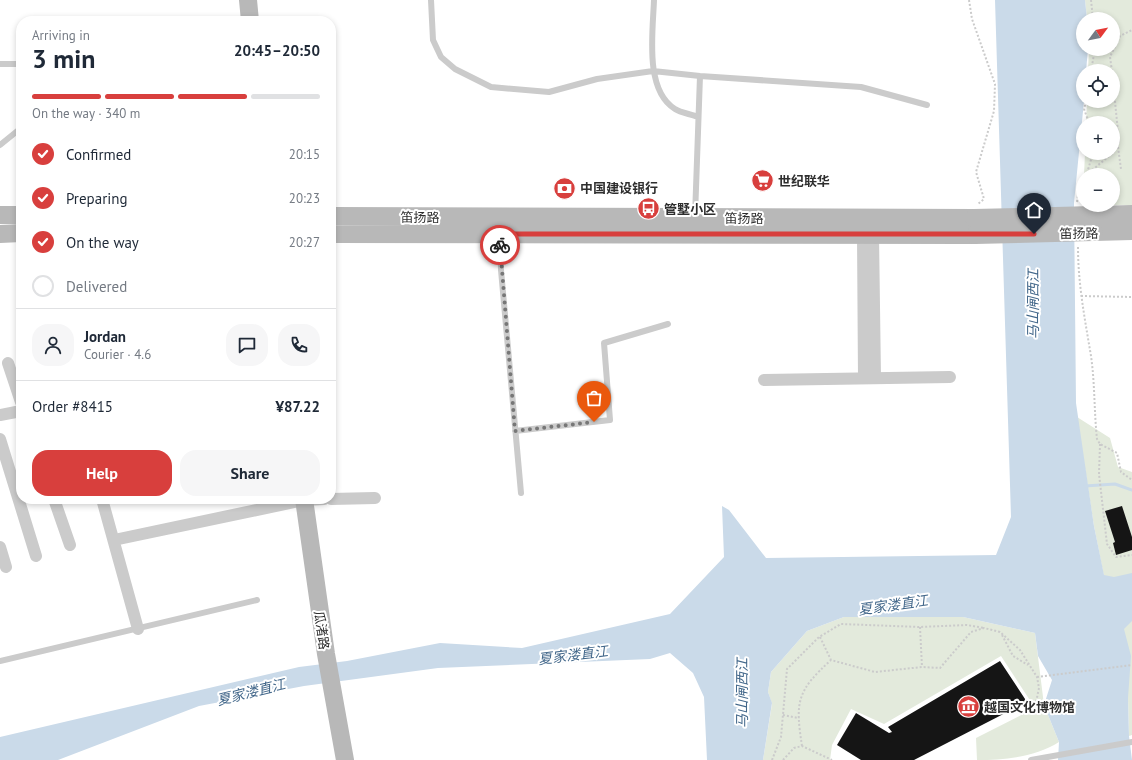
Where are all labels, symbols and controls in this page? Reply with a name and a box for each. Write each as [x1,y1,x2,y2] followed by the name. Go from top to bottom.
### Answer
[1076,12,1120,56] north arrow
[1076,12,1120,212] map controls
[32,27,90,44] text: Arriving in
[234,41,320,60] text: 20:45–20:50
[32,42,95,75] text: 3 min
[1076,64,1120,108] button: locate
[32,105,140,122] text: On the way · 340 m
[1076,116,1120,160] button: +
[32,143,54,165] icon: check
[66,145,131,164] text: Confirmed
[289,146,320,163] text: 20:15
[749,168,775,194] supermarket icon: 世纪联华
[1076,168,1120,212] button: −
[778,173,830,190] place label: 世纪联华
[551,175,577,201] bank icon: 中国建设银行
[580,180,658,197] place label: 中国建设银行
[32,187,54,209] icon: check
[66,189,128,208] text: Preparing
[289,190,320,207] text: 20:23
[1017,193,1051,234] pin
[635,196,661,222] bus stop icon: 管墅小区
[1023,199,1045,221] icon: home
[664,201,716,218] place label: 管墅小区
[400,209,440,226] street label: 笛扬路
[724,210,764,227] street label: 笛扬路
[480,225,520,265] courier
[1059,225,1099,242] street label: 笛扬路
[32,231,54,253] icon: check
[66,233,139,252] text: On the way
[289,234,320,251] text: 20:27
[489,234,511,256] icon: bike
[1024,267,1042,339] water label: 马山闸西江
[66,277,127,296] text: Delivered
[32,324,74,366] button: person
[226,324,268,366] button: chat
[278,324,320,366] button: phone
[84,327,126,346] text: Jordan
[84,346,151,363] text: Courier · 4.6
[577,381,611,422] pin
[583,387,605,409] icon: bag
[32,397,113,416] text: Order #8415
[276,397,320,416] text: ¥87.22
[32,450,172,496] button: Help
[180,450,320,496] button: Share
[857,591,931,619] water label: 夏家溇直江
[310,610,333,651] street label: 瓜渚路
[537,642,611,668] water label: 夏家溇直江
[733,656,751,728] water label: 马山闸西江
[215,674,289,709] water label: 夏家溇直江
[956,694,982,720] museum icon: 越国文化博物馆
[984,699,1075,716] place label: 越国文化博物馆

